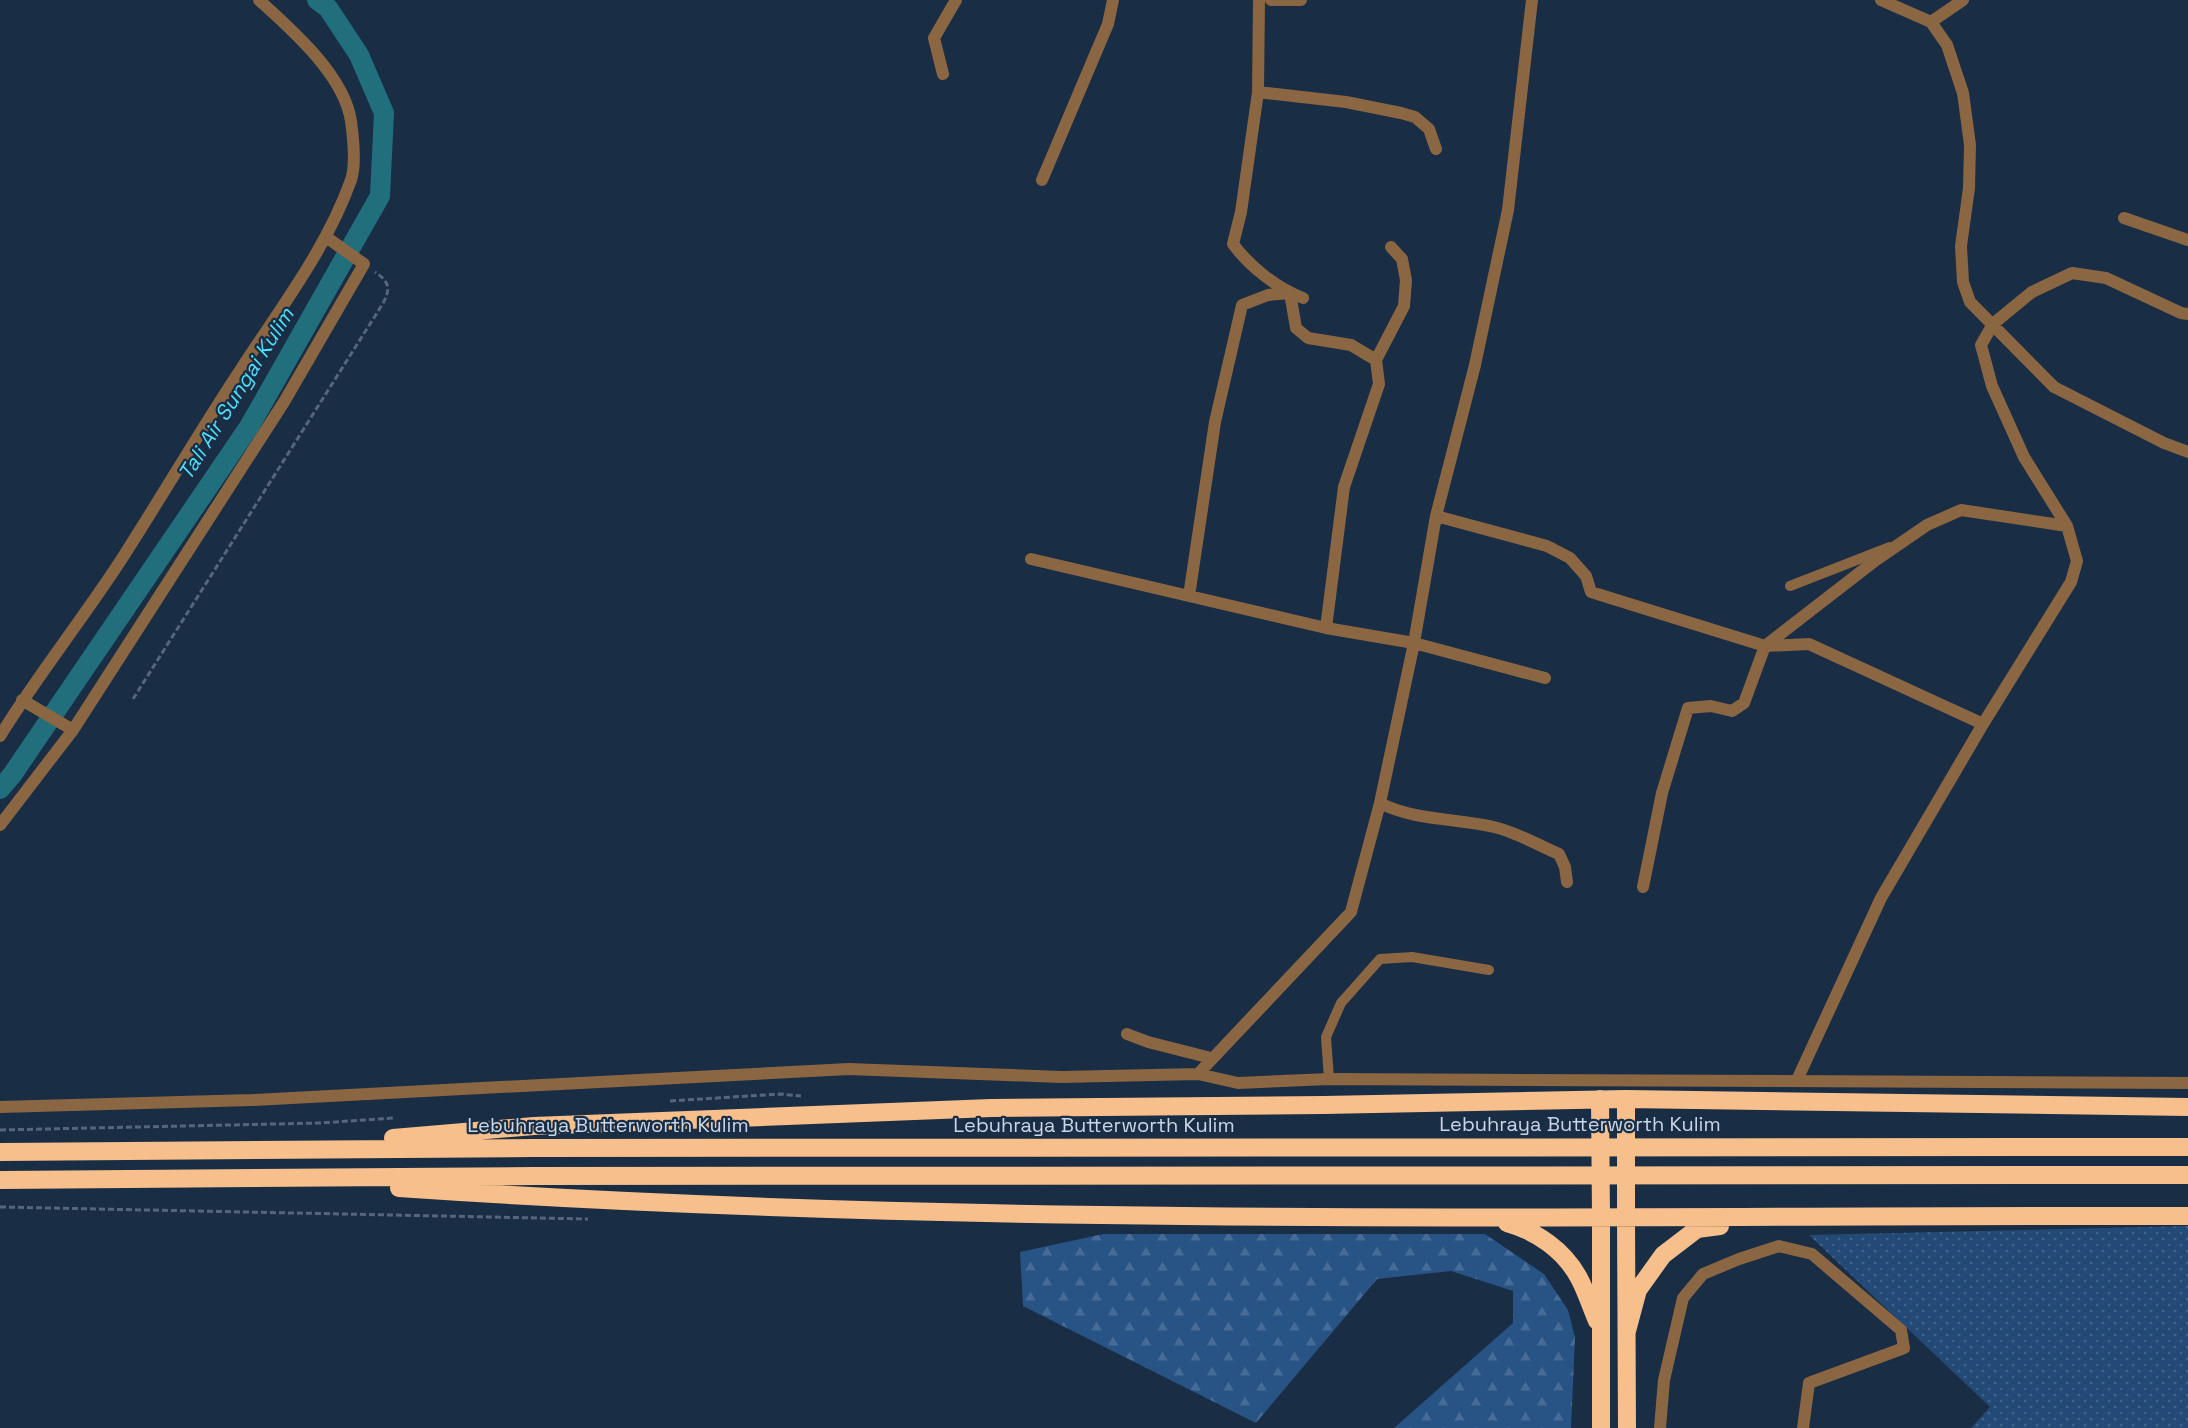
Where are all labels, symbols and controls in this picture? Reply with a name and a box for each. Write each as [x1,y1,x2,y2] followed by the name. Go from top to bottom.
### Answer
[172,302,300,485] water label: Tali Air Sungai Kulim
[1439,1111,1721,1137] street label: Lebuhraya Butterworth Kulim
[467,1112,749,1138] street label: Lebuhraya Butterworth Kulim
[953,1112,1235,1138] street label: Lebuhraya Butterworth Kulim

